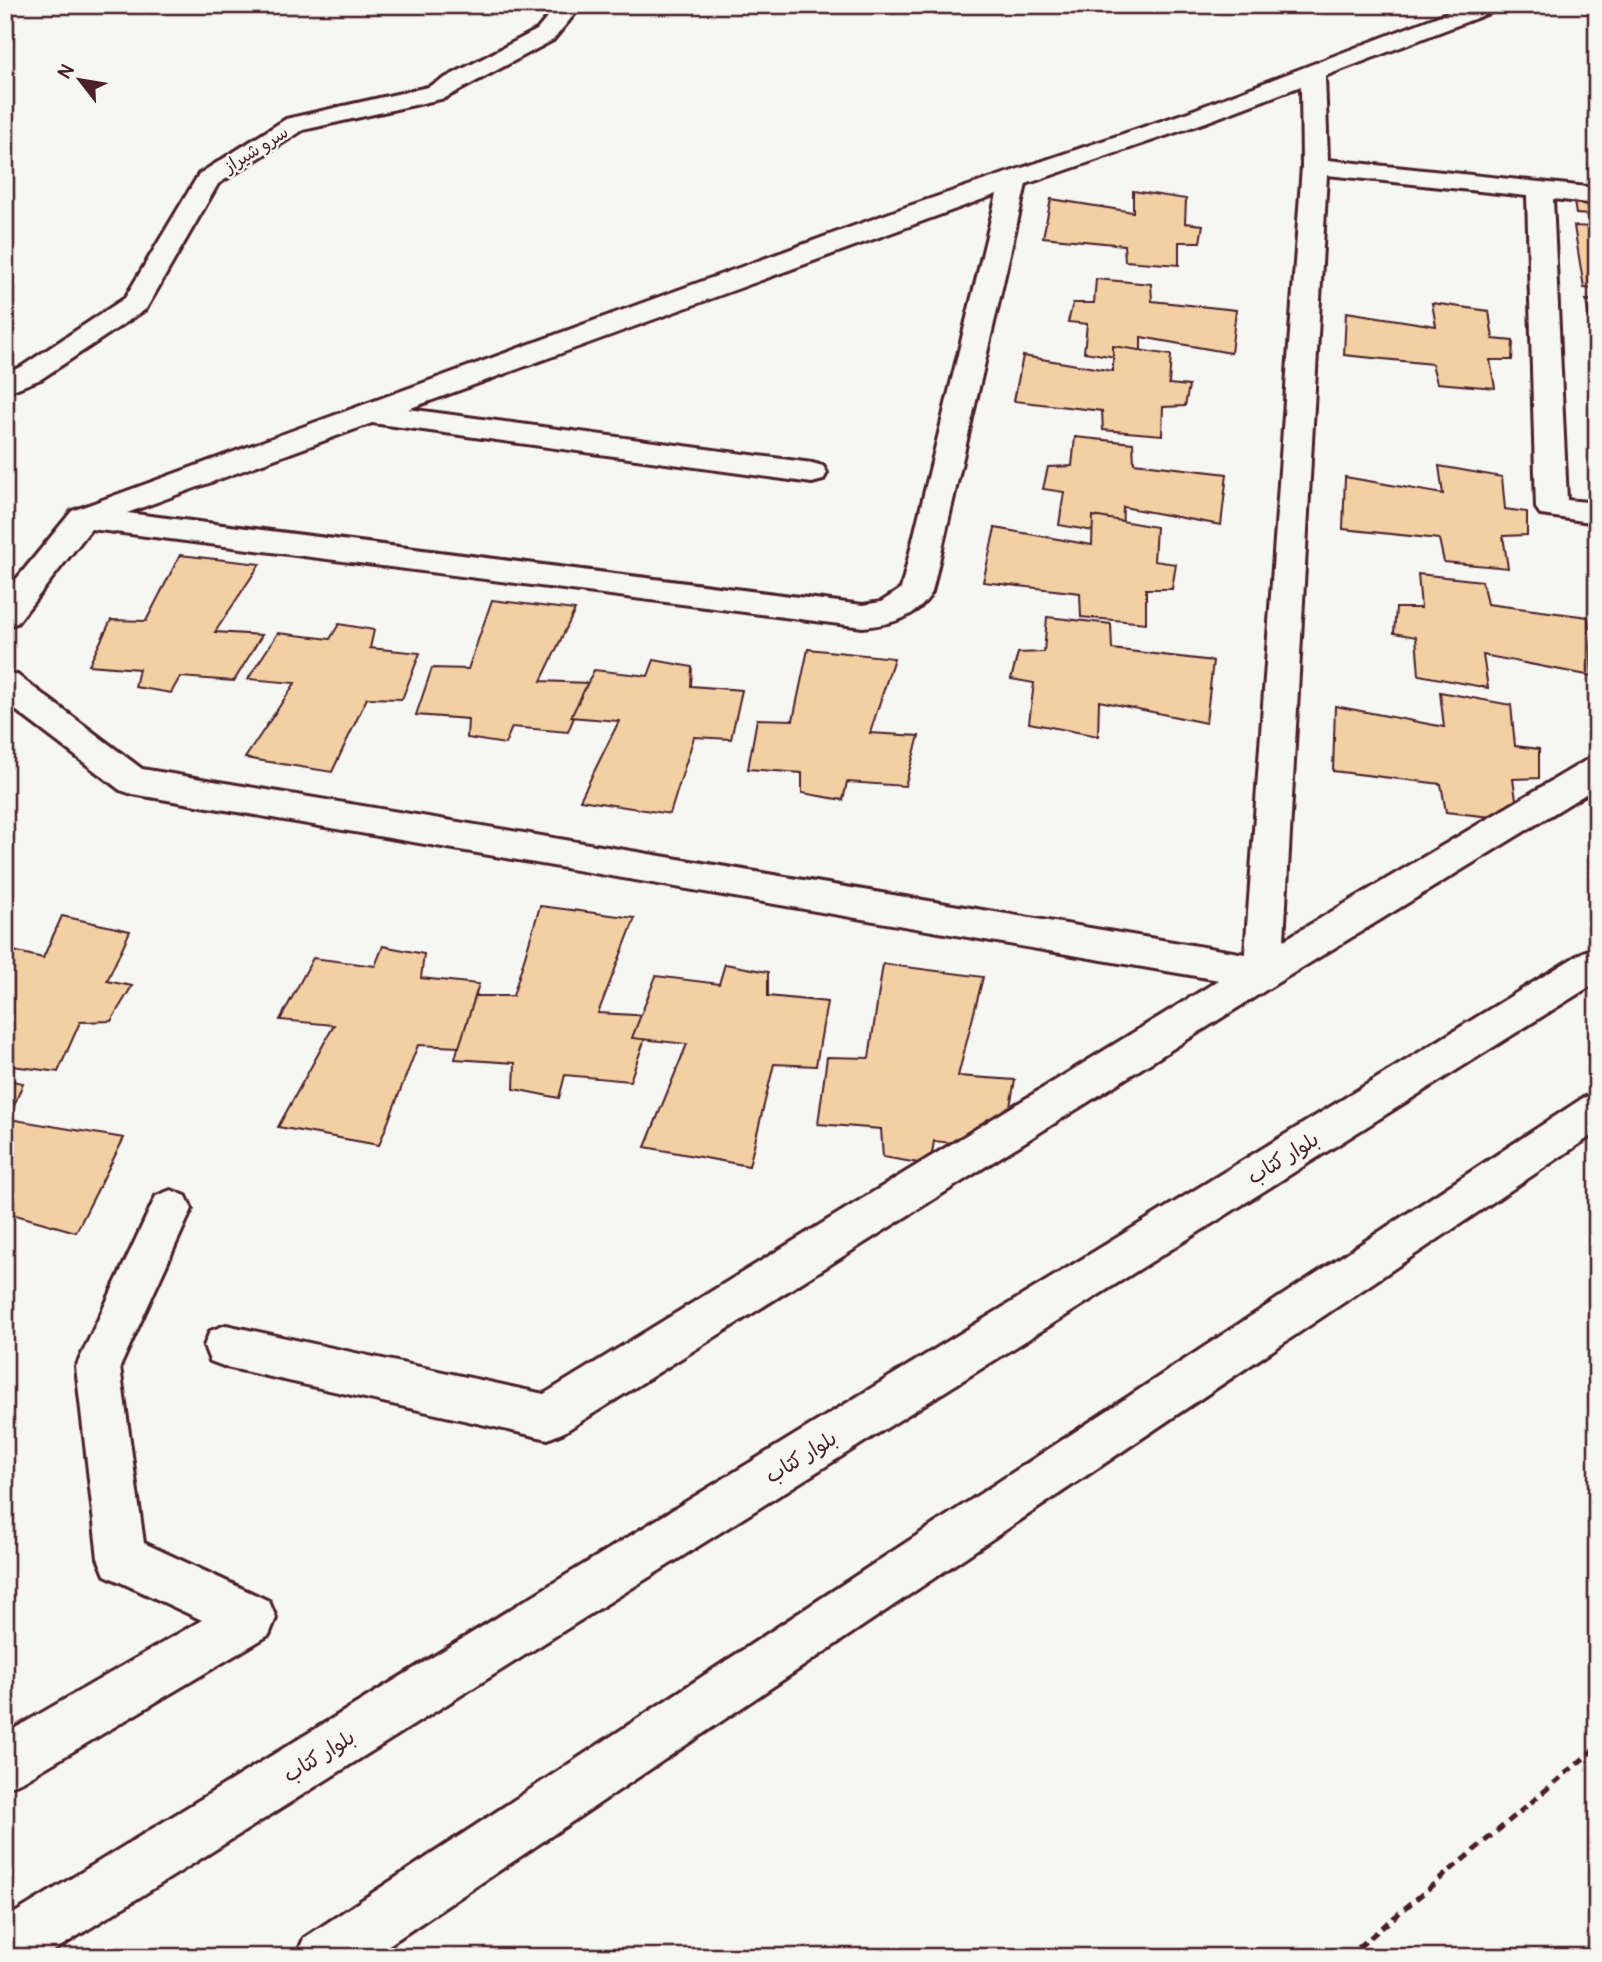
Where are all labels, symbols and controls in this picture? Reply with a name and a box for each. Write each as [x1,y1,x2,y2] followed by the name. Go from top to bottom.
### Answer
[46,46,116,116] north arrow
[53,60,80,83] text: N
[218,121,293,179] street label: سرو شیراز
[1242,1126,1324,1191] street label: بلوار کتاب
[760,1425,842,1490] street label: بلوار کتاب
[278,1724,360,1789] street label: بلوار کتاب

